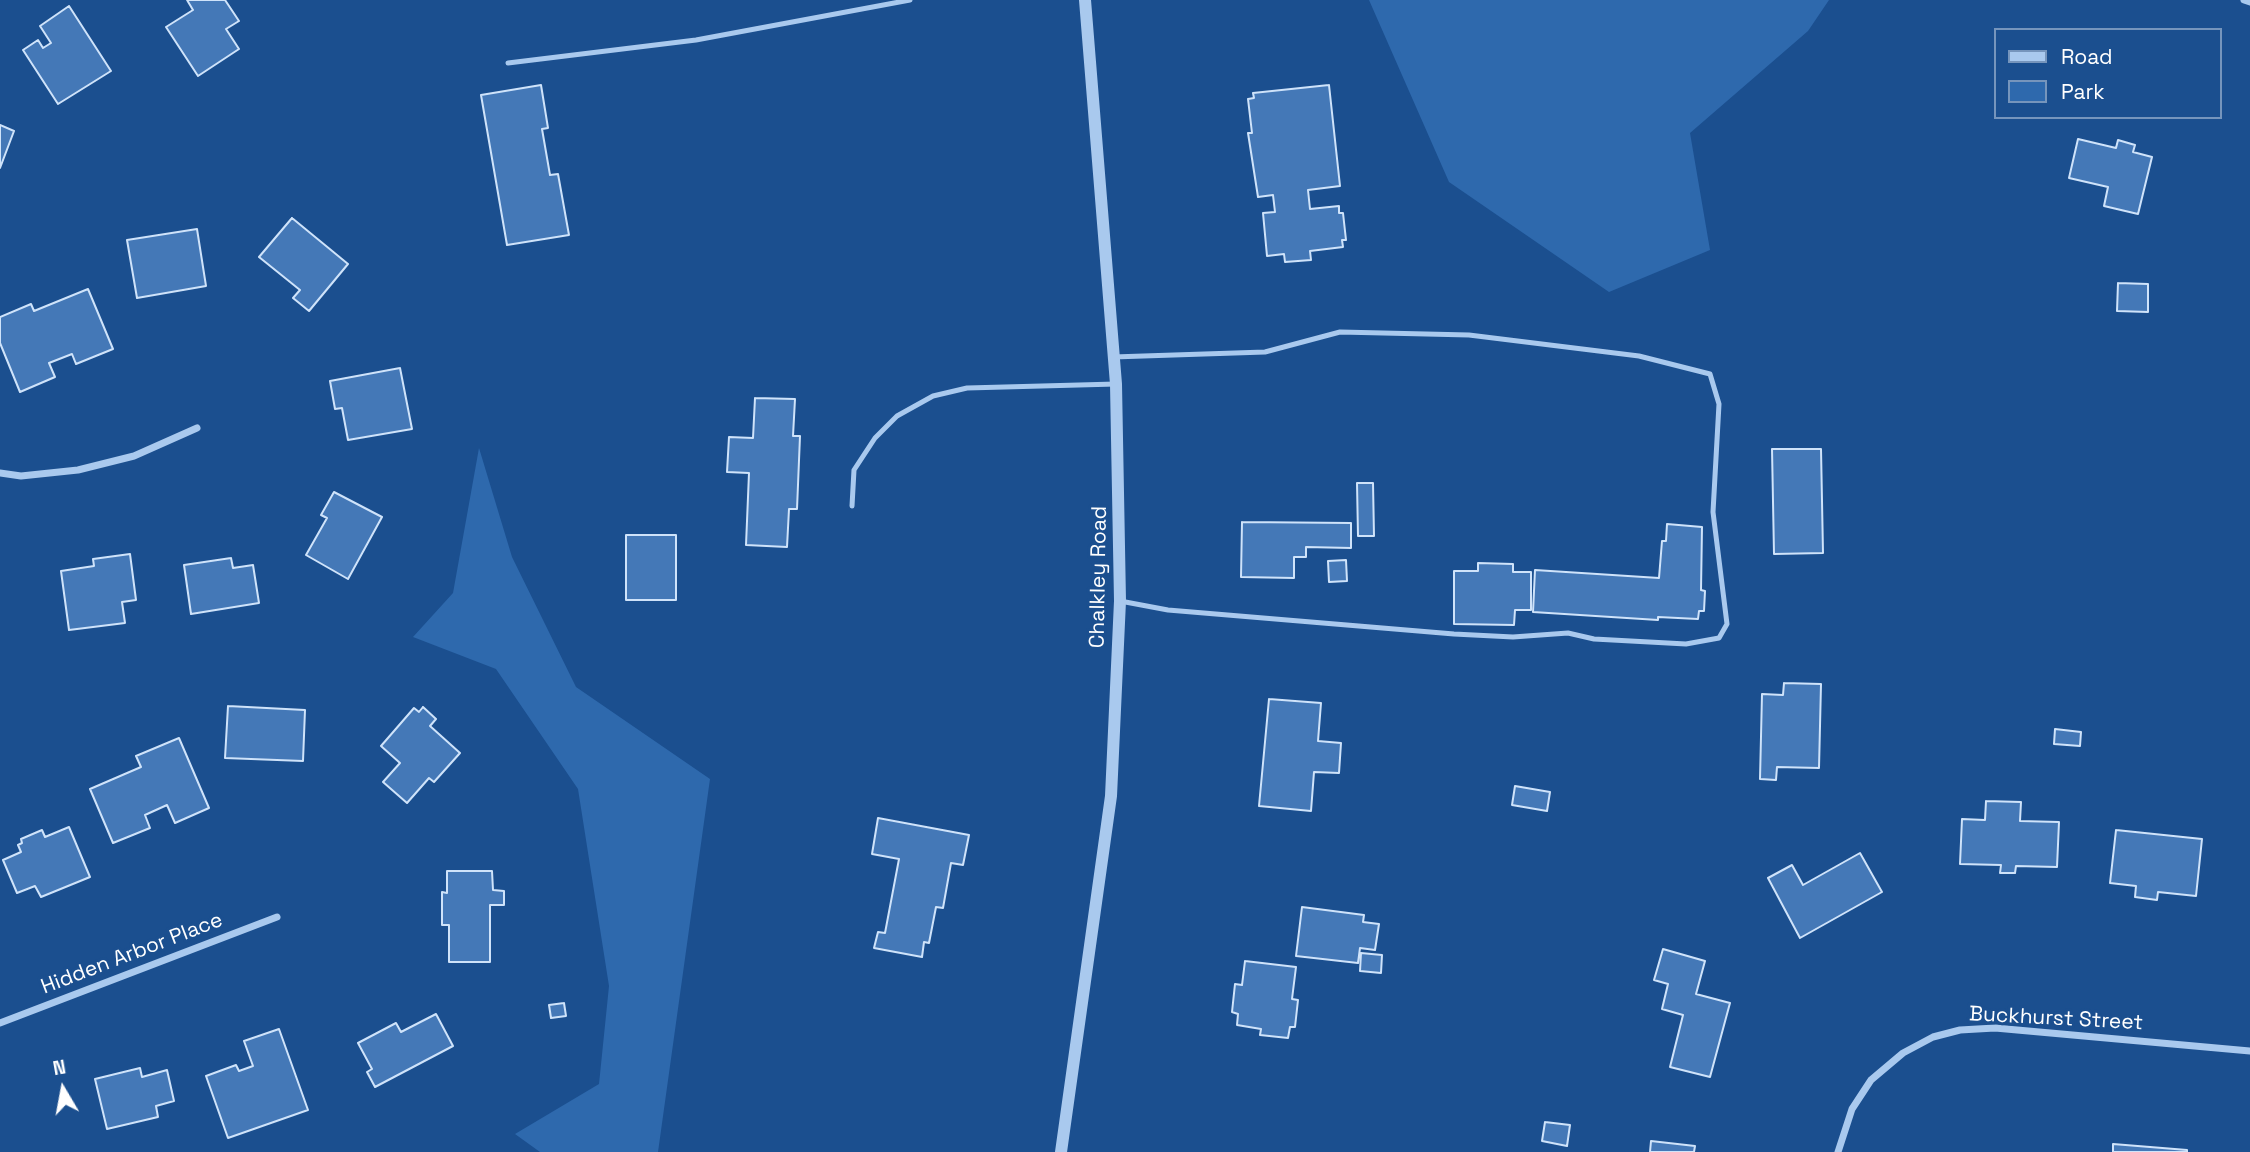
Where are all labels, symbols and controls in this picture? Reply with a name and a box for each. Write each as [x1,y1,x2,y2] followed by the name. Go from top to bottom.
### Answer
[1994,28,2222,119] legend
[2061,43,2113,70] text: Road
[2061,78,2105,105] text: Park
[1085,506,1113,648] street label: Chalkley Road
[38,908,226,1000] street label: Hidden Arbor Place
[1968,1002,2144,1036] street label: Buckhurst Street
[28,1054,98,1124] north arrow
[51,1054,68,1081] text: N

